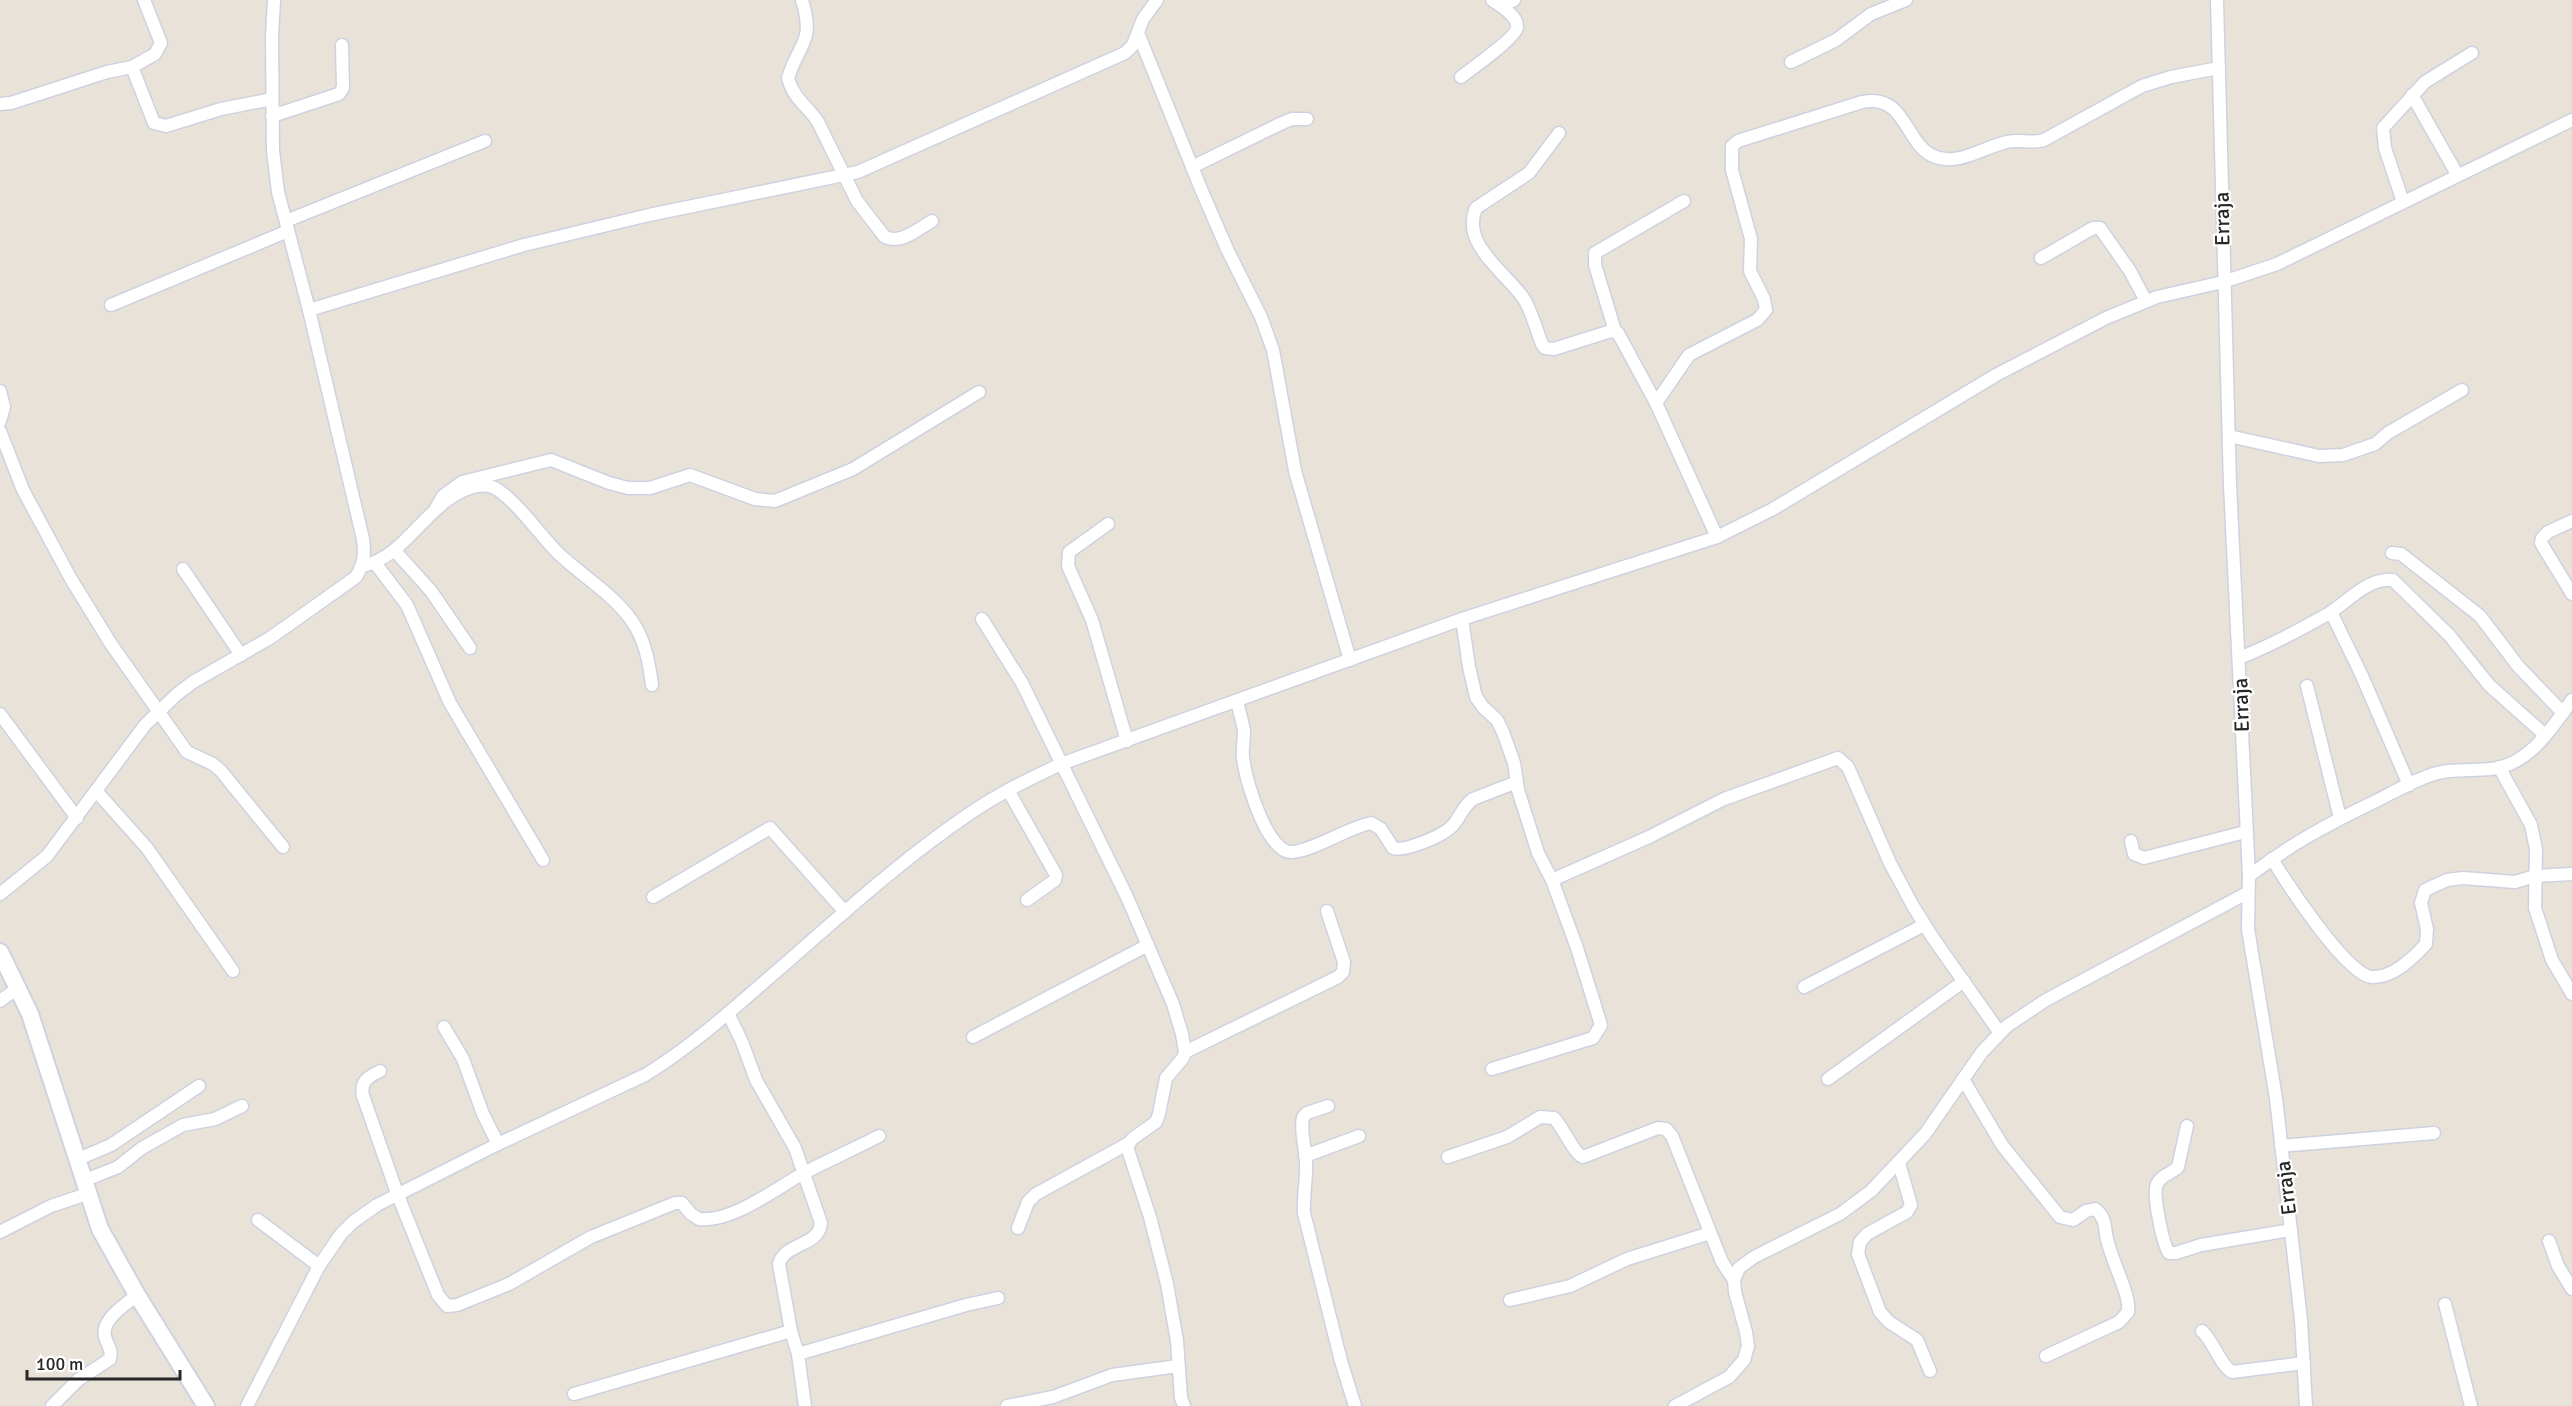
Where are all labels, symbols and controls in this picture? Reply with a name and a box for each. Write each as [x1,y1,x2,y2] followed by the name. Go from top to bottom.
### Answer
[2209,192,2235,246] street label: Erraja
[2227,677,2255,733] street label: Erraja
[2270,1159,2302,1217] street label: Erraja
[27,1343,180,1381] scale bar
[36,1353,83,1375] text: 100 m

